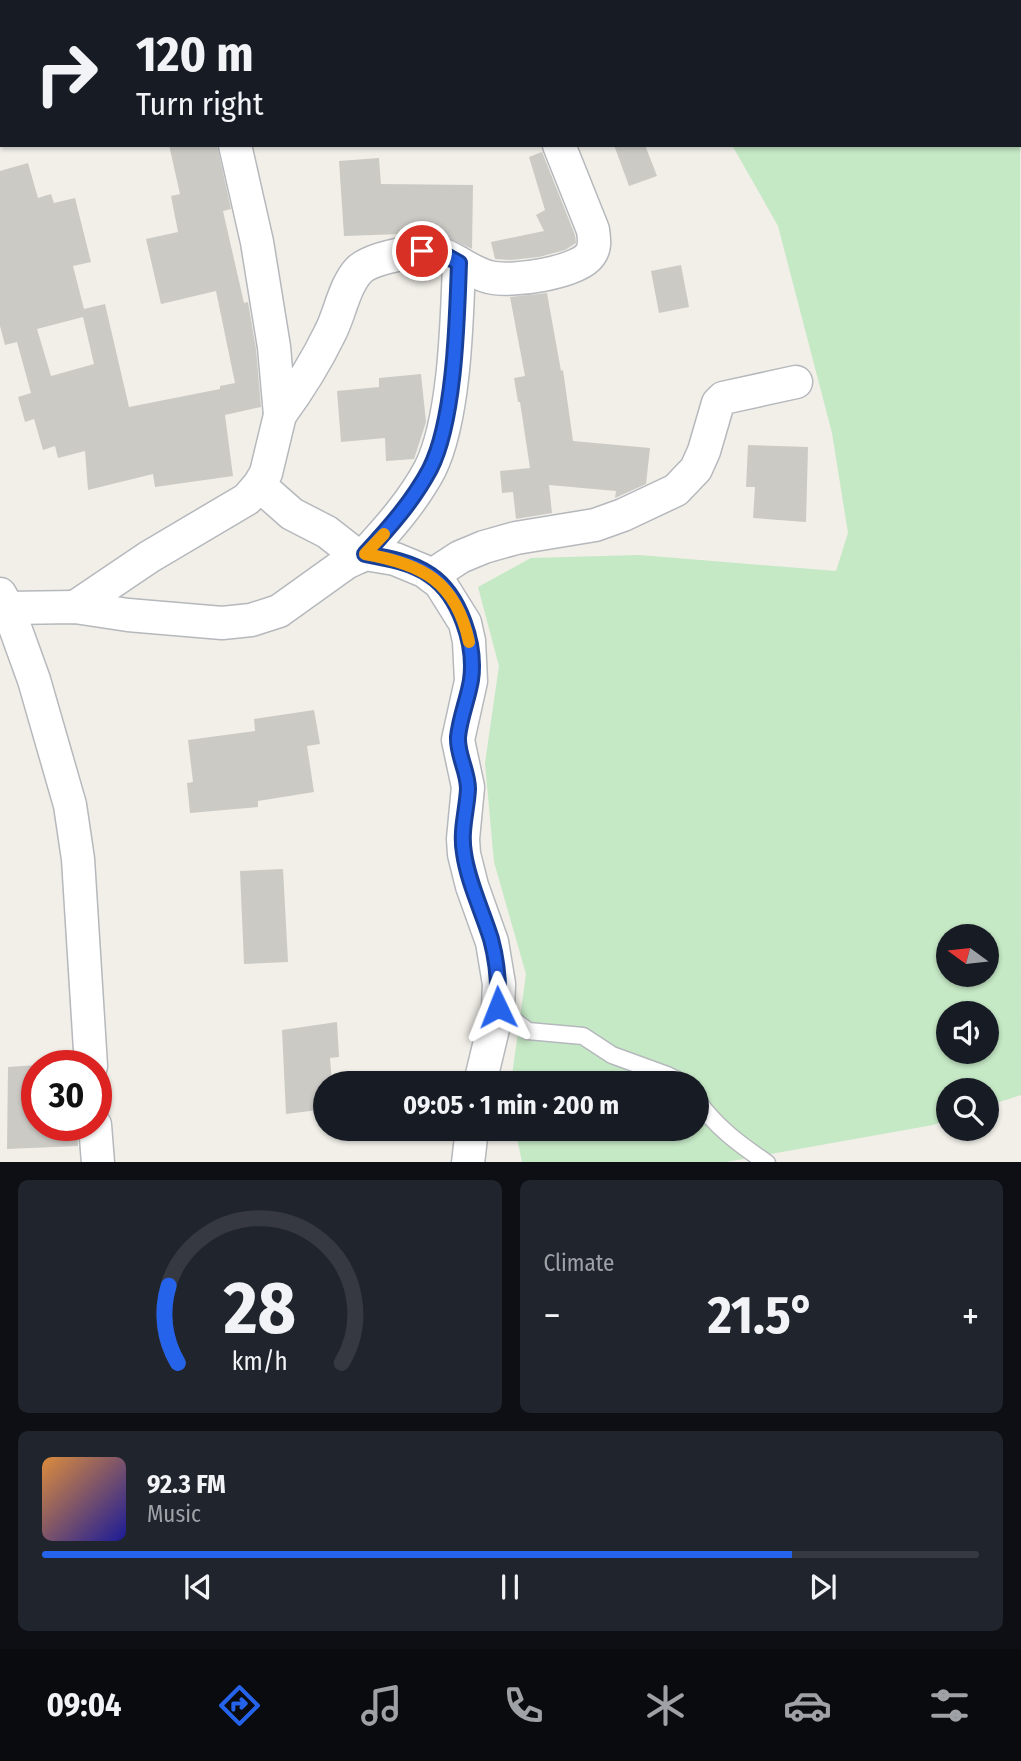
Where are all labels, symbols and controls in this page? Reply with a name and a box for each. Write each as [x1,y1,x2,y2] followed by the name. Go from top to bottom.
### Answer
[136,25,254,84] text: 120 m
[21,28,112,119] icon: right
[136,85,263,123] text: Turn right
[392,221,452,281] pin
[403,232,441,270] icon: arrive
[936,924,999,987] north arrow
[936,924,999,1141] map controls
[461,970,535,1044] position arrow
[936,1001,999,1064] button: sound
[21,1050,112,1141] speed limit sign: 30
[936,1078,999,1141] button: search
[403,1090,619,1121] text: 09:05 · 1 min · 200 m
[544,1249,614,1277] text: Climate
[223,1265,296,1352] text: 28
[708,1284,815,1347] text: 21.5°
[544,1293,561,1339] text: −
[962,1293,979,1339] text: +
[232,1346,288,1376] text: km/h
[147,1469,226,1500] text: 92.3 FM
[147,1500,201,1528] text: Music
[179,1568,217,1606] icon: previous
[491,1568,529,1606] icon: pause
[804,1568,842,1606] icon: next
[215,1681,264,1730] icon: directions
[357,1681,406,1730] icon: music
[499,1681,548,1730] icon: phone
[641,1681,690,1730] icon: climate
[783,1681,832,1730] icon: car
[925,1681,974,1730] icon: filters
[47,1686,122,1724] text: 09:04

